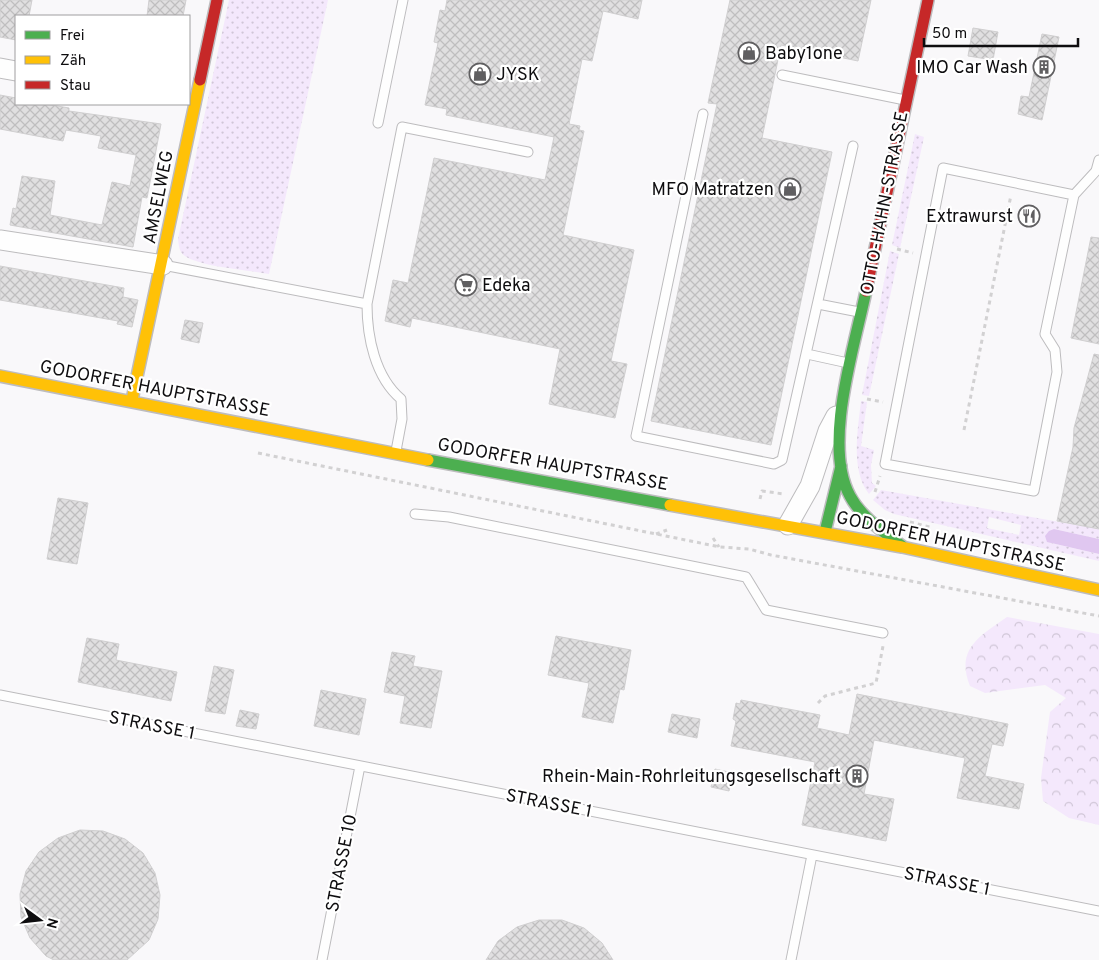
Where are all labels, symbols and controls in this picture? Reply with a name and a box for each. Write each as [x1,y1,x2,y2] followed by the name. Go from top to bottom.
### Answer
[15,15,190,105] legend
[924,15,1078,47] scale bar
[932,25,967,44] text: 50 m
[60,27,85,46] text: Frei
[737,41,761,65] shop icon: Baby1one
[765,43,843,66] place label: Baby1one
[60,52,86,71] text: Zäh
[1032,55,1056,79] building icon: IMO Car Wash
[916,57,1028,80] place label: IMO Car Wash
[468,62,492,86] shop icon: JYSK
[496,64,540,87] place label: JYSK
[60,77,91,96] text: Stau
[856,110,915,297] street label: OTTO-HAHN-STRASSE
[139,148,180,246] street label: AMSELWEG
[778,177,802,201] shop icon: MFO Matratzen
[652,179,774,202] place label: MFO Matratzen
[1017,204,1041,228] restaurant icon: Extrawurst
[926,206,1013,229] place label: Extrawurst
[454,273,478,297] supermarket icon: Edeka
[482,275,531,298] place label: Edeka
[38,356,272,423] street label: GODORFER HAUPTSTRASSE
[436,434,670,497] street label: GODORFER HAUPTSTRASSE
[834,507,1067,578] street label: GODORFER HAUPTSTRASSE
[107,707,197,746] street label: STRASSE 1
[845,764,869,788] building icon: Rhein-Main-Rohrleitungsgesellschaft
[542,766,841,789] place label: Rhein-Main-Rohrleitungsgesellschaft
[504,785,594,824] street label: STRASSE 1
[322,812,363,914] street label: STRASSE 10
[902,863,992,902] street label: STRASSE 1
[15,895,65,945] north arrow
[42,916,61,930] text: N

